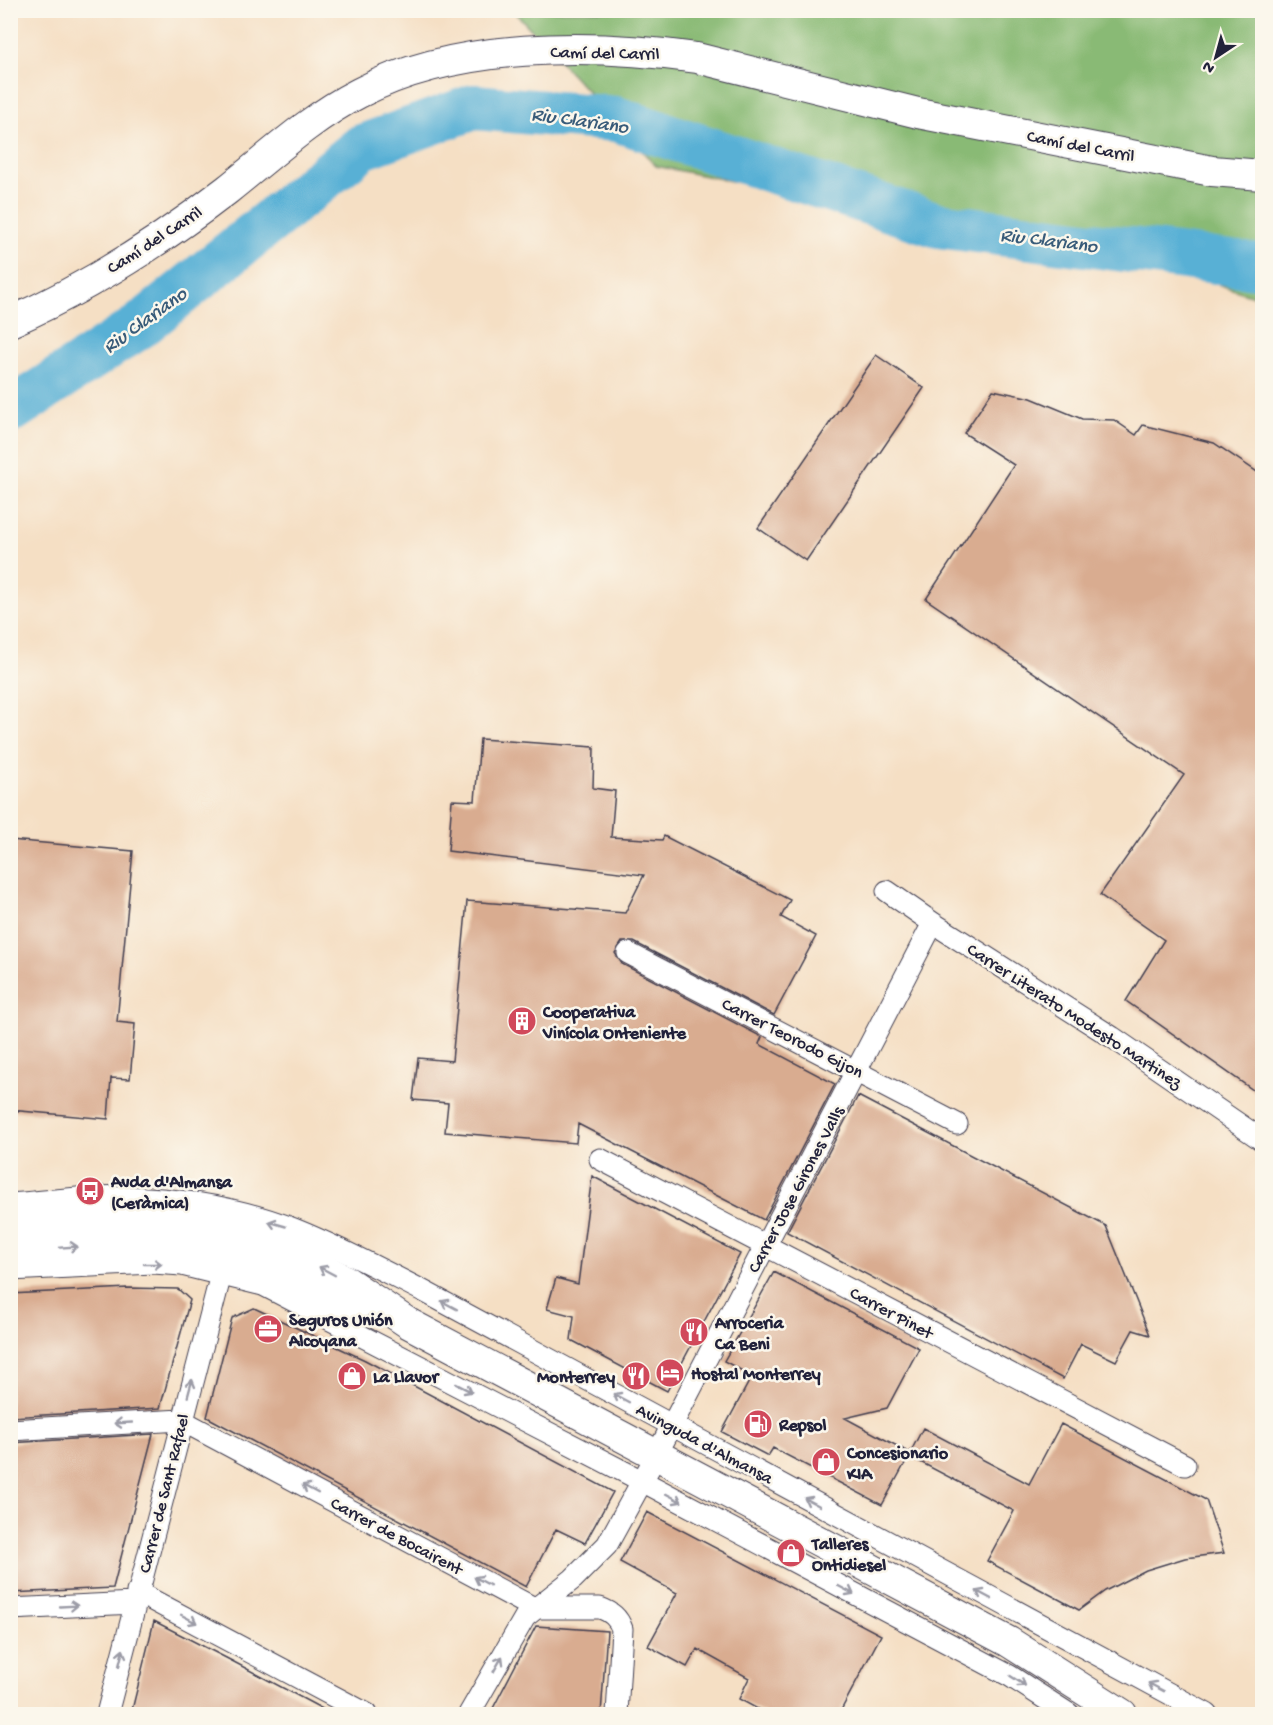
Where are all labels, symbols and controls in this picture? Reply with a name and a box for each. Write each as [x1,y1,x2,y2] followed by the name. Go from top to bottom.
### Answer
[1186,27,1246,87] north arrow
[550,43,660,66] street label: Camí del Carril
[1199,55,1219,77] text: N
[530,104,631,141] water label: Riu Clariano
[1025,127,1136,168] street label: Camí del Carril
[104,203,207,280] street label: Camí del Carril
[999,225,1100,260] water label: Riu Clariano
[100,283,194,360] water label: Riu Clariano
[962,940,1186,1095] street label: Carrer Literato Modesto Martinez
[717,994,867,1084] street label: Carrer Teorodo Gijon
[542,1003,687,1045] place label: Cooperativa Vinícola Onteniente
[506,1005,538,1037] building icon: Cooperativa Vinícola Onteniente
[744,1102,851,1277] street label: Carrer Jose Girones Valls
[110,1173,233,1215] place label: Avda d'Almansa (Ceràmica)
[74,1175,106,1207] bus stop icon: Avda d'Almansa (Ceràmica)
[268,1218,287,1229] one-way arrow
[58,1241,78,1252] one-way arrow
[142,1258,162,1270] one-way arrow
[319,1265,336,1277] one-way arrow
[846,1283,938,1346] street label: Carrer Pinet
[441,1299,458,1311] one-way arrow
[288,1311,393,1353] place label: Seguros Unión Alcoyana
[252,1313,284,1345] office icon: Seguros Unión Alcoyana
[714,1314,784,1356] place label: Arroceria Ca Beni
[678,1316,710,1348] restaurant icon: Arroceria Ca Beni
[654,1357,686,1389] hotel icon: Hostal Monterrey
[336,1360,368,1392] shop icon: La Llavor
[620,1360,652,1392] restaurant icon: Monterrey
[691,1365,821,1386] place label: Hostal Monterrey
[373,1368,441,1389] place label: La Llavor
[537,1368,615,1389] place label: Monterrey
[185,1378,197,1397] one-way arrow
[455,1382,472,1394] one-way arrow
[612,1392,630,1403] one-way arrow
[632,1400,777,1491] street label: Avinguda d'Almansa
[742,1408,774,1440] fuel station icon: Repsol
[135,1412,195,1575] street label: Carrer de Sant Rafael
[778,1416,827,1437] place label: Repsol
[114,1418,134,1429] one-way arrow
[846,1444,949,1486] place label: Concesionario KIA
[810,1446,842,1478] shop icon: Concesionario KIA
[302,1483,320,1494] one-way arrow
[665,1492,682,1504] one-way arrow
[326,1494,467,1582] street label: Carrer de Bocairent
[804,1496,822,1507] one-way arrow
[810,1535,886,1577] place label: Talleres Ontidiesel
[775,1537,807,1569] shop icon: Talleres Ontidiesel
[474,1575,492,1586] one-way arrow
[836,1585,854,1596] one-way arrow
[975,1589,993,1600] one-way arrow
[58,1601,78,1612] one-way arrow
[180,1614,198,1626] one-way arrow
[115,1649,127,1668] one-way arrow
[492,1656,504,1673] one-way arrow
[1009,1675,1026,1687] one-way arrow
[1147,1681,1165,1692] one-way arrow

